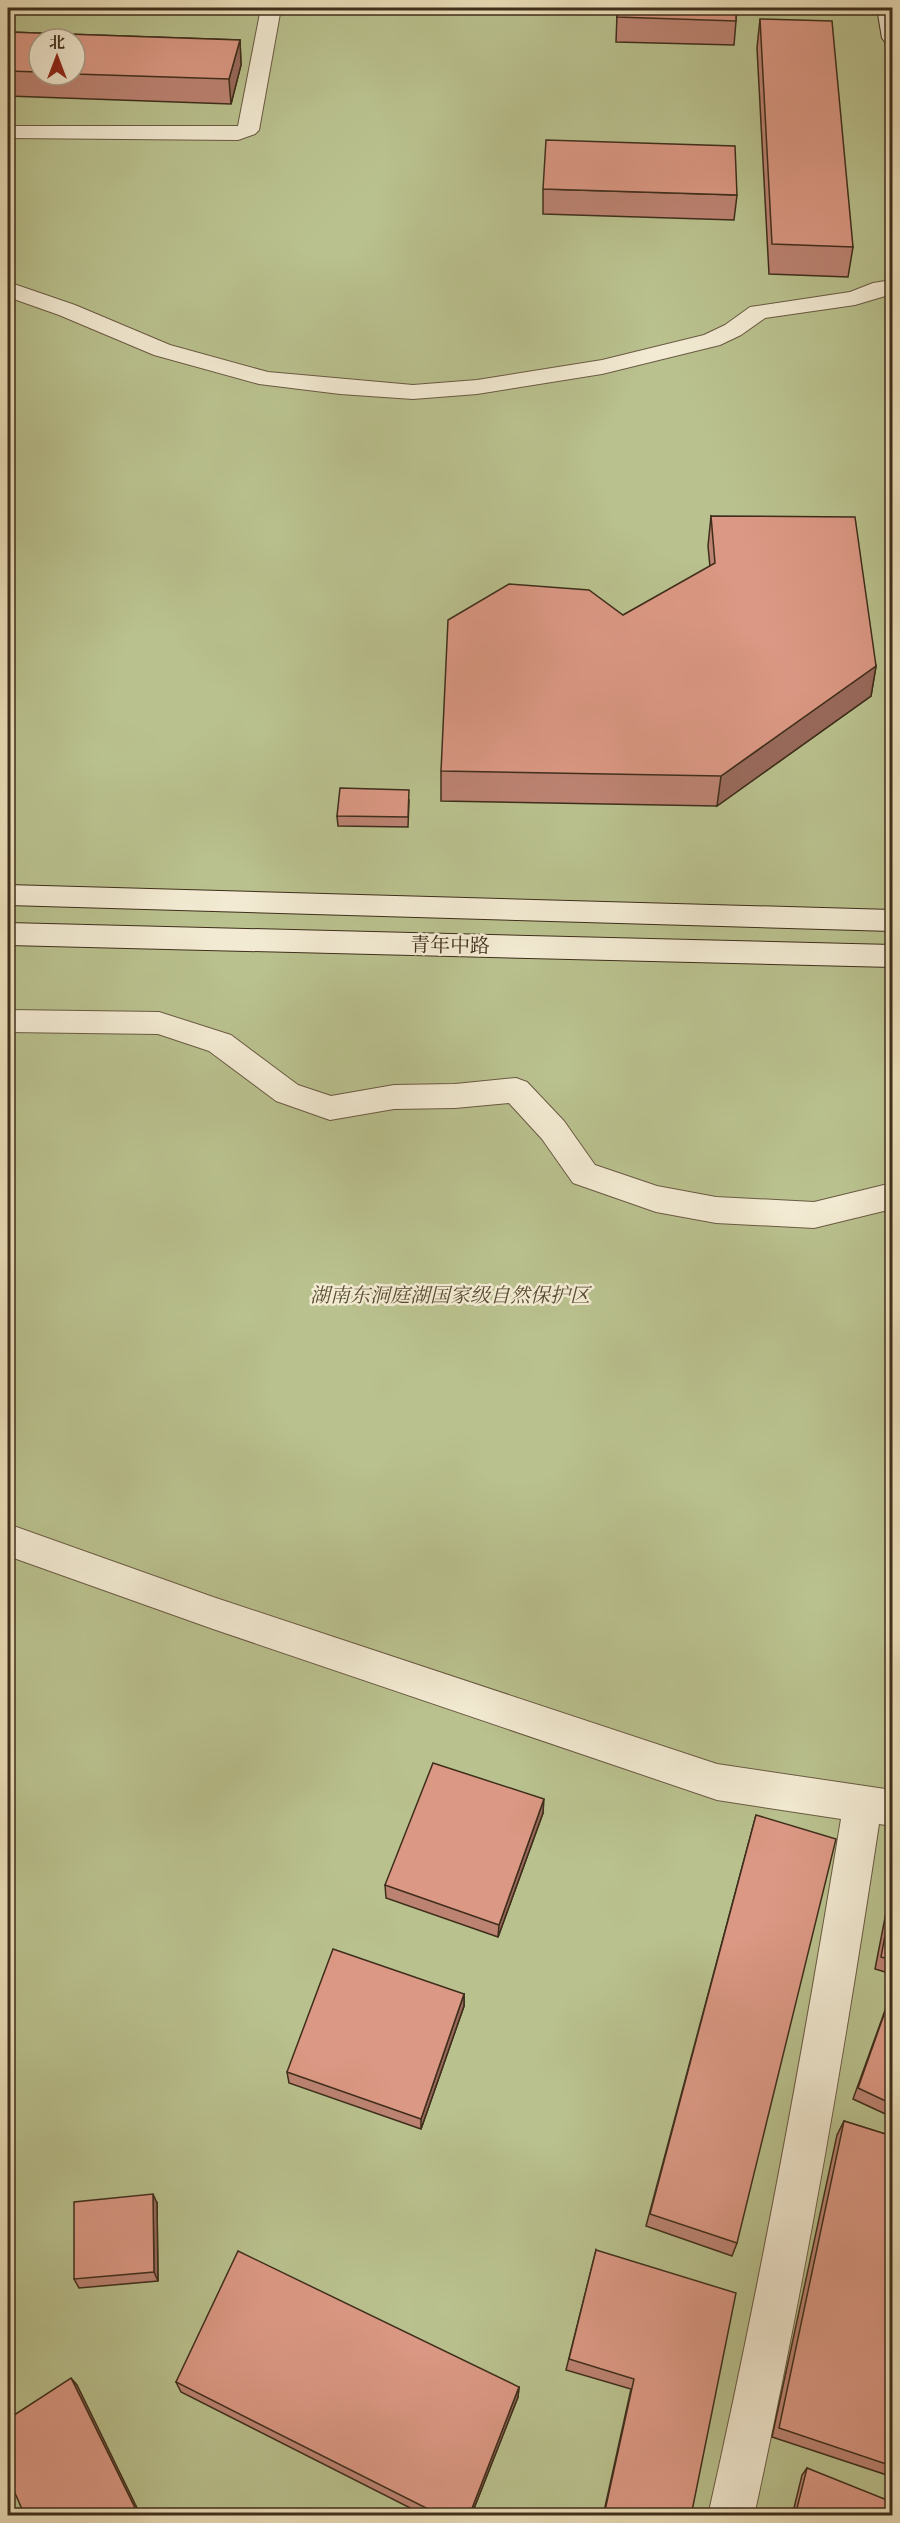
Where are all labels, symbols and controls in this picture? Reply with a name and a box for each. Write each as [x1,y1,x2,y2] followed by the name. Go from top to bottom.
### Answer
[27,27,87,87] north arrow
[49,32,65,54] text: 北
[410,931,490,960] street label: 青年中路
[310,1282,593,1309] park label: 湖南东洞庭湖国家级自然保护区

